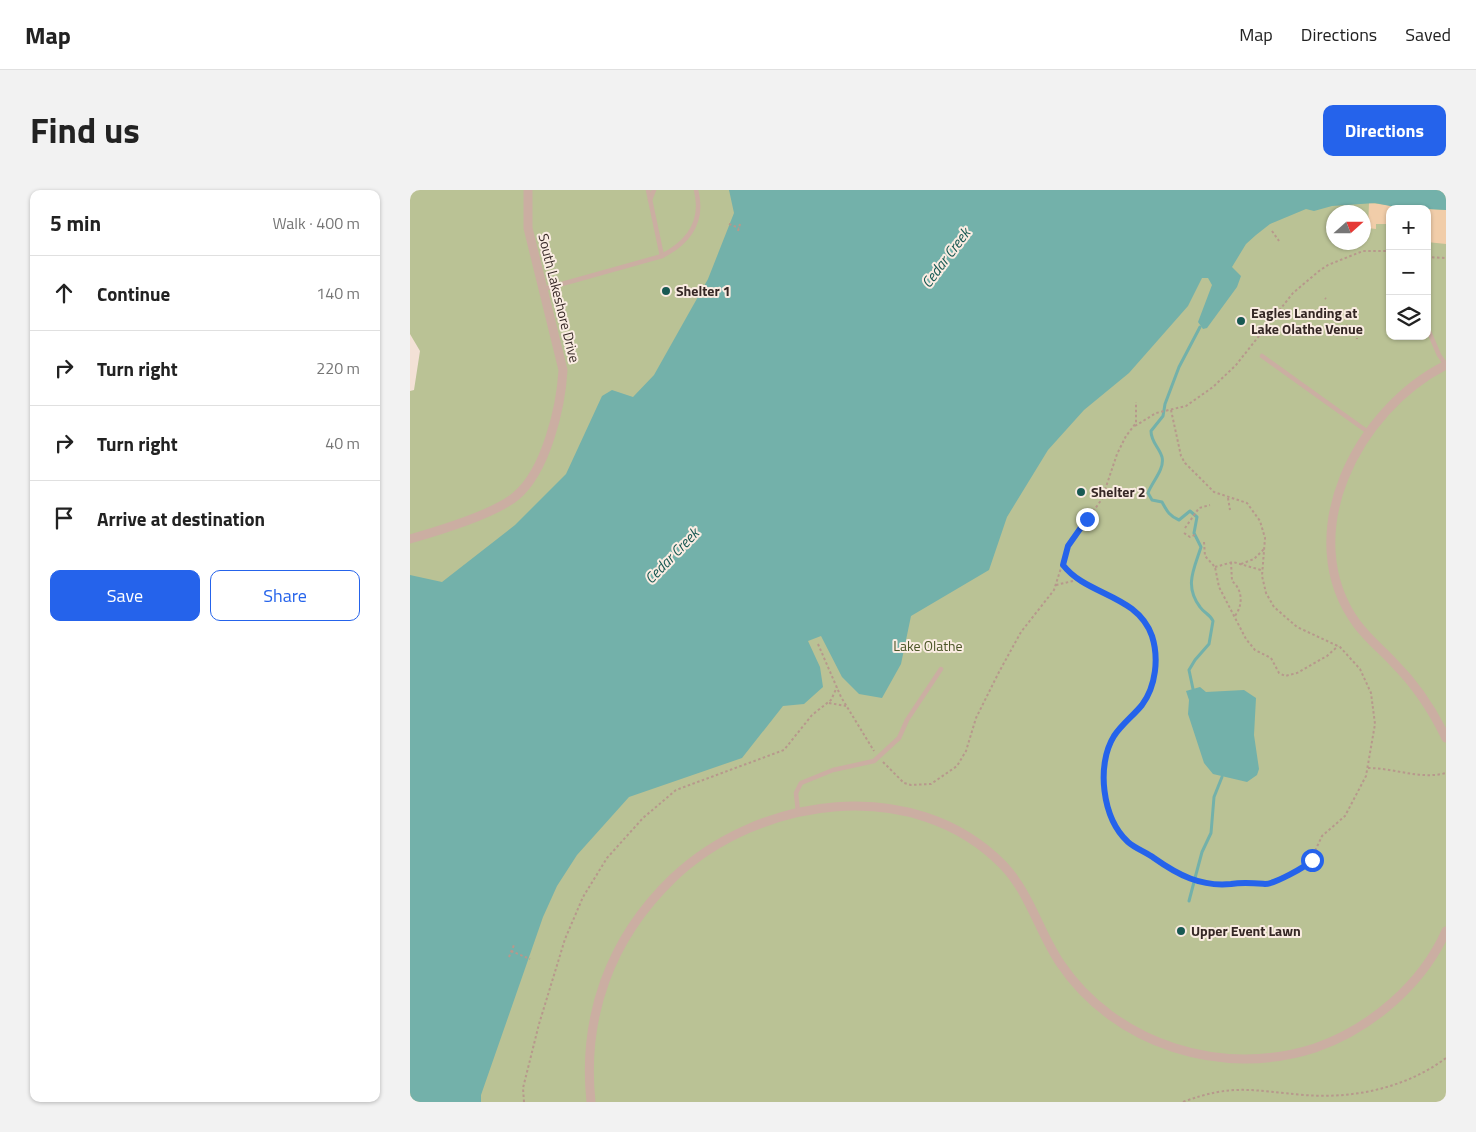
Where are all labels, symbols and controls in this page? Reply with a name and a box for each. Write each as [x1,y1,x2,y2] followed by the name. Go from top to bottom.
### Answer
[25,17,71,53] text: Map
[1239,21,1273,48] text: Map
[1301,21,1377,48] text: Directions
[1405,21,1451,48] text: Saved
[30,103,140,157] text: Find us
[1323,105,1446,156] button: Directions
[1326,205,1371,250] north arrow
[1386,205,1431,340] map controls
[1386,205,1431,250] button: +
[50,207,101,239] text: 5 min
[272,211,360,235] text: Walk · 400 m
[915,221,977,293] water label: Cedar Creek
[533,231,586,365] street label: South Lakeshore Drive
[1386,250,1431,295] button: −
[50,279,78,307] icon: ahead
[97,279,170,308] text: Continue
[676,280,731,301] place label: Shelter 1
[316,281,360,305] text: 140 m
[660,285,672,297] marker: Shelter 1
[1386,295,1431,340] button: layers
[1251,302,1363,339] place label: Eagles Landing at Lake Olathe Venue
[1235,315,1247,327] marker: Eagles Landing at Lake Olathe Venue
[50,354,78,382] icon: right
[97,354,178,383] text: Turn right
[316,356,360,380] text: 220 m
[50,429,78,457] icon: right
[97,429,178,458] text: Turn right
[325,431,360,455] text: 40 m
[1091,481,1146,502] place label: Shelter 2
[1075,486,1087,498] marker: Shelter 2
[50,504,78,532] icon: arrive
[97,504,265,533] text: Arrive at destination
[1076,508,1099,531] route end
[639,521,706,589] water label: Cedar Creek
[50,570,200,621] button: Save
[210,570,360,621] button: Share
[893,635,963,656] park label: Lake Olathe
[1301,849,1324,872] route start
[1191,920,1301,941] place label: Upper Event Lawn
[1175,925,1187,937] marker: Upper Event Lawn

